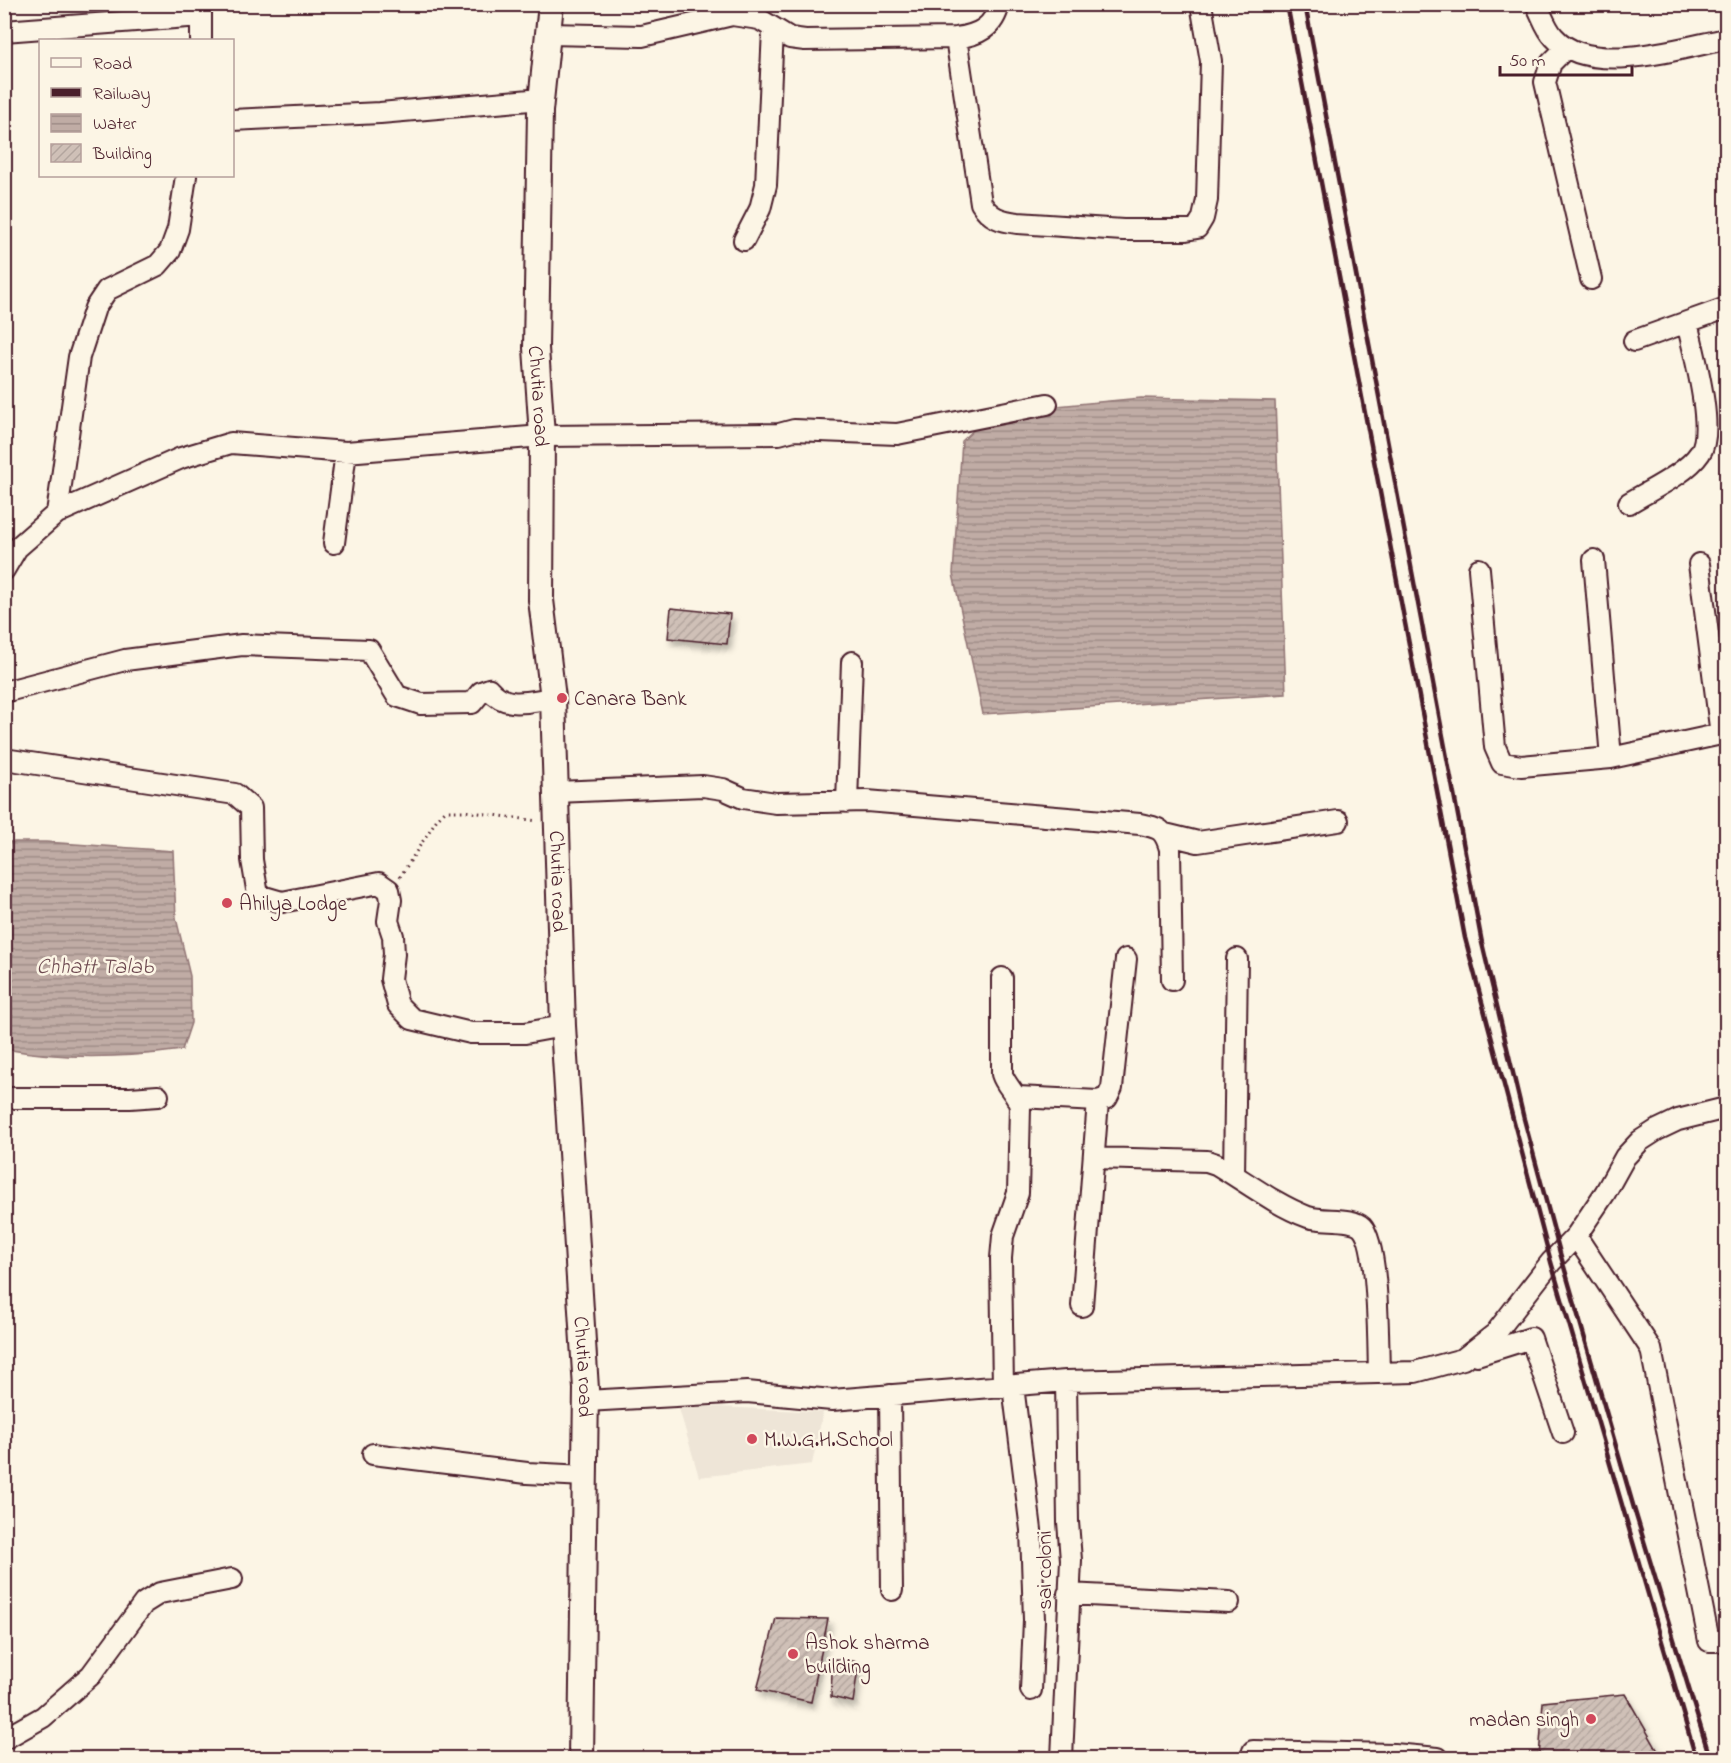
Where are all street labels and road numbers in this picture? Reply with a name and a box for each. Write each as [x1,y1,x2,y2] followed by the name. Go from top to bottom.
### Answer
[519,345,555,447] street label: Chutia road
[540,830,573,933] street label: Chutia road
[564,1315,599,1418] street label: Chutia road
[1031,1530,1061,1610] street label: sai coloni

